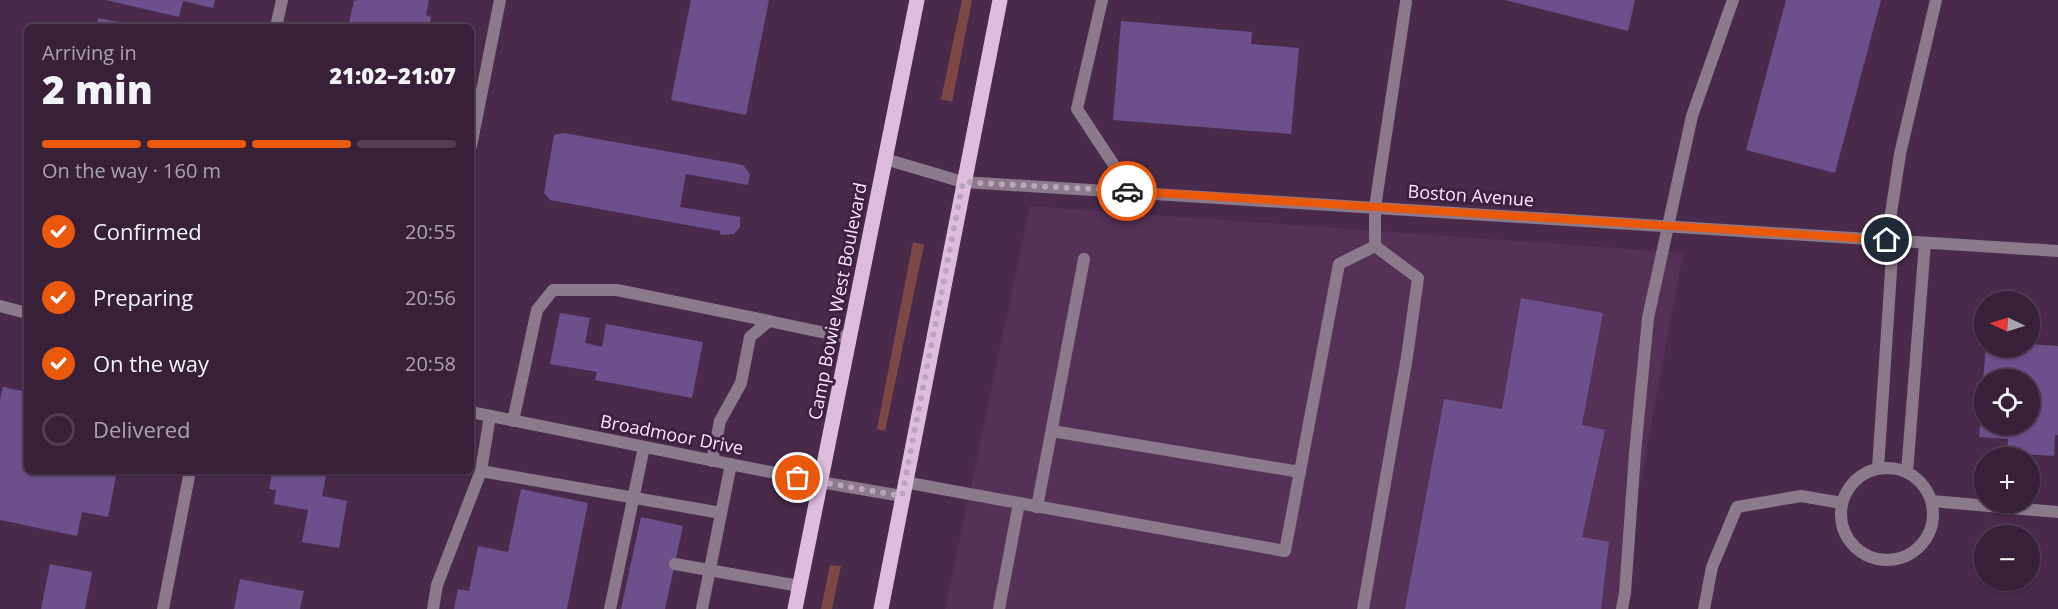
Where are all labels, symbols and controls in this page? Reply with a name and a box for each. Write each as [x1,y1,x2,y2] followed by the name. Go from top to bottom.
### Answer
[42,39,137,66] text: Arriving in
[329,60,456,90] text: 21:02–21:07
[42,62,153,115] text: 2 min
[42,157,221,184] text: On the way · 160 m
[1097,161,1157,221] courier
[1111,175,1144,208] icon: car
[1407,179,1535,211] street label: Boston Avenue
[802,180,872,422] street label: Camp Bowie West Boulevard
[1861,214,1912,265] pin
[42,215,75,248] icon: check
[93,216,202,246] text: Confirmed
[405,218,456,245] text: 20:55
[1870,223,1903,256] icon: home
[42,281,75,314] icon: check
[93,282,193,312] text: Preparing
[405,284,456,311] text: 20:56
[1974,291,2040,357] north arrow
[1974,291,2040,591] map controls
[42,347,75,380] icon: check
[93,348,209,378] text: On the way
[405,350,456,377] text: 20:58
[1974,369,2040,435] button: locate
[598,408,746,460] street label: Broadmoor Drive
[93,414,191,444] text: Delivered
[1974,447,2040,513] button: +
[772,452,823,503] pin
[781,461,814,494] icon: bag
[1974,525,2040,591] button: −

